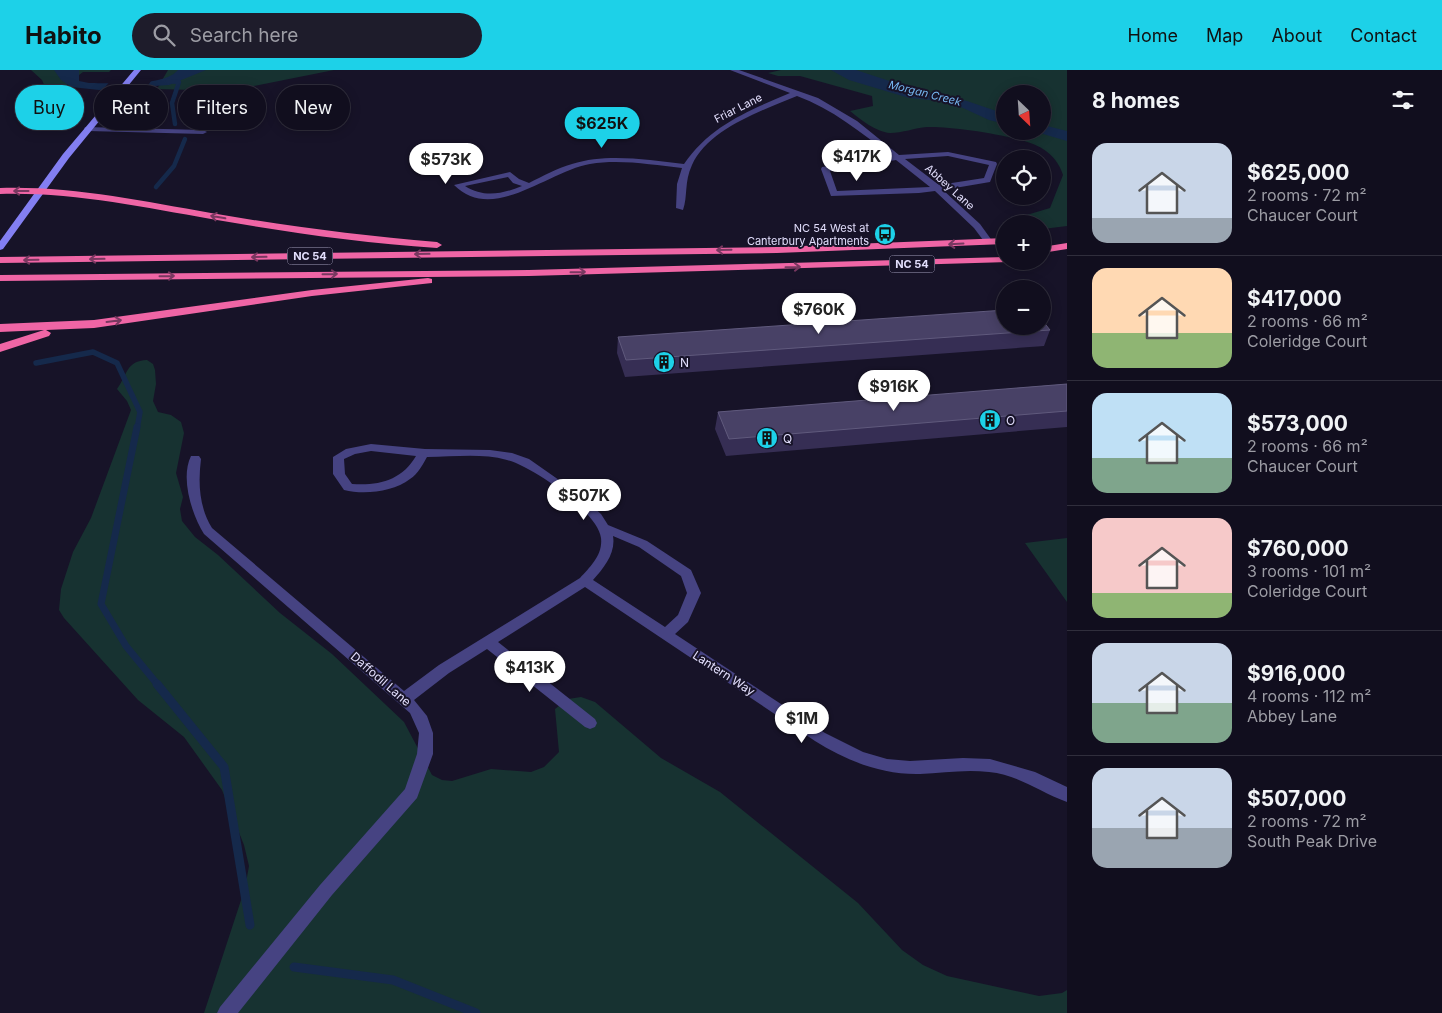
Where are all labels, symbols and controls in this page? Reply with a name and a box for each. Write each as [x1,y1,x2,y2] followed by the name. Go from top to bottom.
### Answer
[132,13,482,58] search box
[25,21,102,50] text: Habito
[150,21,178,49] icon: search
[190,24,298,47] text: Search here
[1128,25,1178,46] text: Home
[1206,25,1243,46] text: Map
[1271,25,1322,46] text: About
[1350,25,1417,46] text: Contact
[887,77,964,109] water label: Morgan Creek
[15,85,84,130] chip: Buy
[94,85,168,130] chip: Rent
[178,85,266,130] chip: Filters
[276,85,350,130] chip: New
[996,85,1051,140] north arrow
[996,85,1051,335] map controls
[1389,86,1417,114] icon: filters
[1092,88,1180,113] text: 8 homes
[712,90,764,126] street label: Friar Lane
[567,106,637,149] pin: $625K
[576,113,628,133] text: $625K
[822,140,892,182] pin: $417K
[411,142,481,185] pin: $573K
[833,146,881,166] text: $417K
[420,149,472,169] text: $573K
[996,150,1051,205] button: locate
[1247,160,1349,185] text: $625,000
[922,161,978,213] street label: Abbey Lane
[1132,163,1192,223] icon: home
[1247,185,1367,205] text: 2 rooms · 72 m²
[13,186,29,196] one-way arrow
[1247,205,1358,225] text: Chaucer Court
[210,212,226,222] one-way arrow
[996,215,1051,270] button: +
[747,221,869,248] place label: NC 54 West at Canterbury Apartments
[873,222,897,246] bus stop icon: NC 54 West at Canterbury Apartments
[949,239,965,248] one-way arrow
[716,245,732,255] one-way arrow
[288,248,332,265] road number: NC 54
[414,249,430,259] one-way arrow
[252,252,268,262] one-way arrow
[89,254,106,264] one-way arrow
[24,255,40,264] one-way arrow
[890,255,934,272] road number: NC 54
[784,262,801,272] one-way arrow
[570,267,586,277] one-way arrow
[322,269,338,279] one-way arrow
[159,271,175,281] one-way arrow
[996,280,1051,335] button: −
[1247,286,1342,311] text: $417,000
[1132,288,1192,348] icon: home
[784,292,854,335] pin: $760K
[793,299,845,319] text: $760K
[1247,311,1368,331] text: 2 rooms · 66 m²
[106,316,122,326] one-way arrow
[1247,331,1367,351] text: Coleridge Court
[652,350,676,374] building icon: N
[680,355,689,370] place label: N
[859,370,929,412] pin: $916K
[869,376,919,396] text: $916K
[978,408,1002,432] building icon: O
[1247,411,1348,436] text: $573,000
[1006,413,1015,428] place label: O
[1132,413,1192,473] icon: home
[755,426,779,450] building icon: Q
[783,431,792,446] place label: Q
[1247,436,1368,456] text: 2 rooms · 66 m²
[1247,456,1358,476] text: Chaucer Court
[549,478,619,521] pin: $507K
[558,485,610,505] text: $507K
[1247,536,1349,561] text: $760,000
[1132,538,1192,598] icon: home
[1247,561,1371,581] text: 3 rooms · 101 m²
[1247,581,1367,601] text: Coleridge Court
[690,647,758,699] street label: Lantern Way
[348,649,414,709] street label: Daffodil Lane
[495,650,565,693] pin: $413K
[505,657,555,677] text: $413K
[1247,661,1345,686] text: $916,000
[1132,663,1192,723] icon: home
[1247,686,1371,706] text: 4 rooms · 112 m²
[778,702,826,744] pin: $1M
[1247,706,1337,726] text: Abbey Lane
[786,708,818,728] text: $1M
[1247,786,1346,811] text: $507,000
[1132,788,1192,848] icon: home
[1247,811,1367,831] text: 2 rooms · 72 m²
[1247,831,1377,851] text: South Peak Drive

